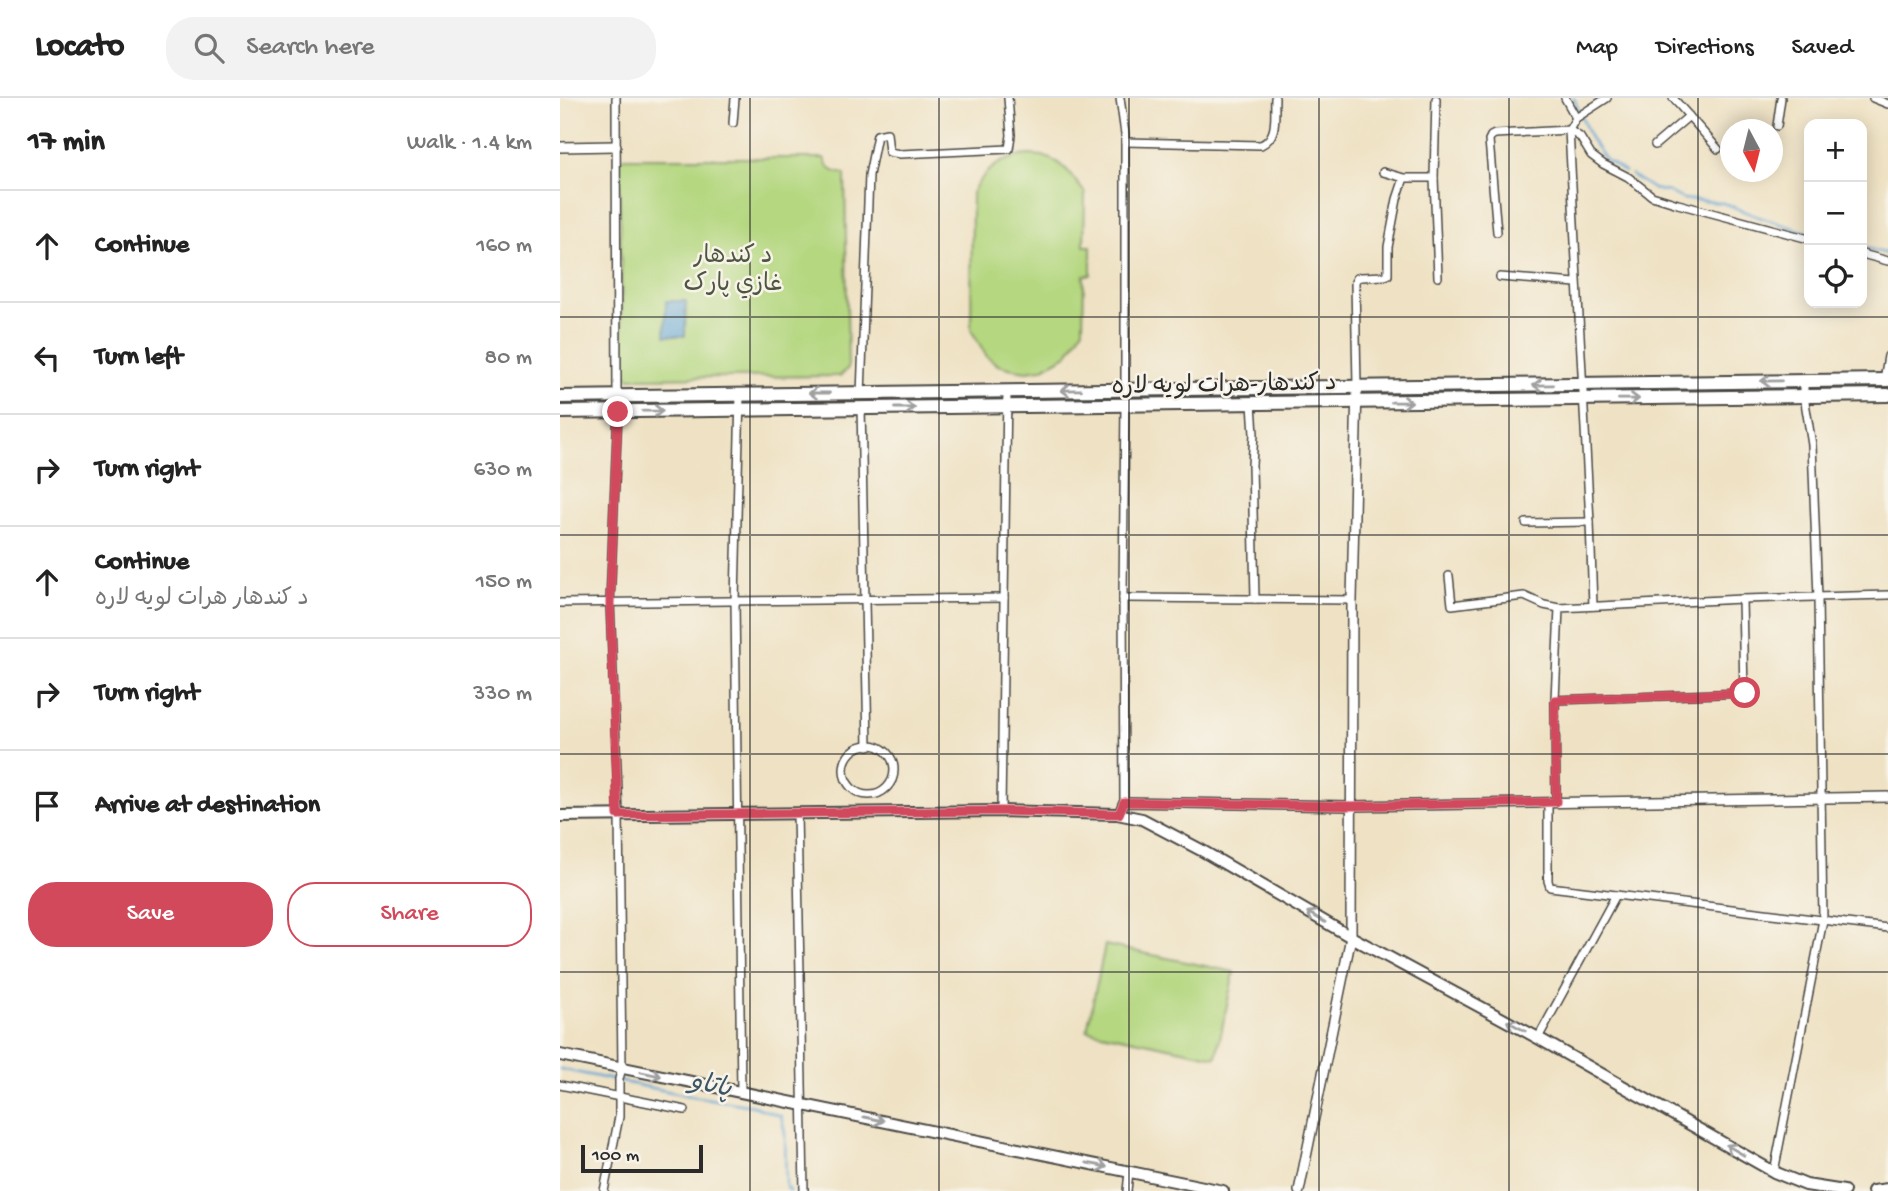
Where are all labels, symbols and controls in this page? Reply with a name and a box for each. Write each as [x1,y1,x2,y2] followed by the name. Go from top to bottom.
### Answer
[166,17,656,80] search box
[35,29,124,67] text: Locato
[190,29,228,67] icon: search
[246,33,374,64] text: Search here
[1576,34,1618,63] text: Map
[1656,34,1754,63] text: Directions
[1792,34,1853,63] text: Saved
[1720,119,1783,182] north arrow
[1804,119,1867,308] map controls
[1804,119,1867,182] button: +
[28,126,105,161] text: 17 min
[407,130,532,157] text: Walk · 1.4 km
[1804,182,1867,245] button: −
[28,227,66,265] icon: ahead
[95,231,189,262] text: Continue
[476,233,532,260] text: 160 m
[683,243,783,300] park label: د کندهار غازي پارک
[1804,245,1867,308] button: locate
[28,339,66,377] icon: left
[95,343,183,374] text: Turn left
[485,345,532,372] text: 80 m
[1111,370,1337,403] street label: د کندهار-هرات لويه لاره
[1760,374,1783,388] one-way arrow
[1532,378,1555,391] one-way arrow
[1060,384,1083,397] one-way arrow
[808,386,831,400] one-way arrow
[1617,392,1640,406] one-way arrow
[1390,395,1413,408] one-way arrow
[602,396,633,427] route end
[893,401,916,415] one-way arrow
[641,405,664,418] one-way arrow
[28,451,66,489] icon: right
[95,455,199,486] text: Turn right
[474,457,532,484] text: 630 m
[95,548,189,579] text: Continue
[28,563,66,601] icon: ahead
[476,569,532,596] text: 150 m
[95,586,309,613] text: د کندهار هرات لویه لاره
[28,675,66,713] icon: right
[1729,677,1760,708] route start
[95,679,199,710] text: Turn right
[473,681,532,708] text: 330 m
[28,787,66,825] icon: arrive
[95,791,320,822] text: Arrive at destination
[28,882,273,947] button: Save
[287,882,532,947] button: Share
[1307,910,1327,924] one-way arrow
[1506,1019,1527,1032] one-way arrow
[683,1066,735,1107] water label: پاتاو
[639,1067,662,1081] one-way arrow
[862,1112,885,1126] one-way arrow
[581,1142,704,1174] scale bar
[1726,1143,1746,1157] one-way arrow
[592,1145,639,1168] text: 100 m
[1085,1158,1108,1172] one-way arrow

